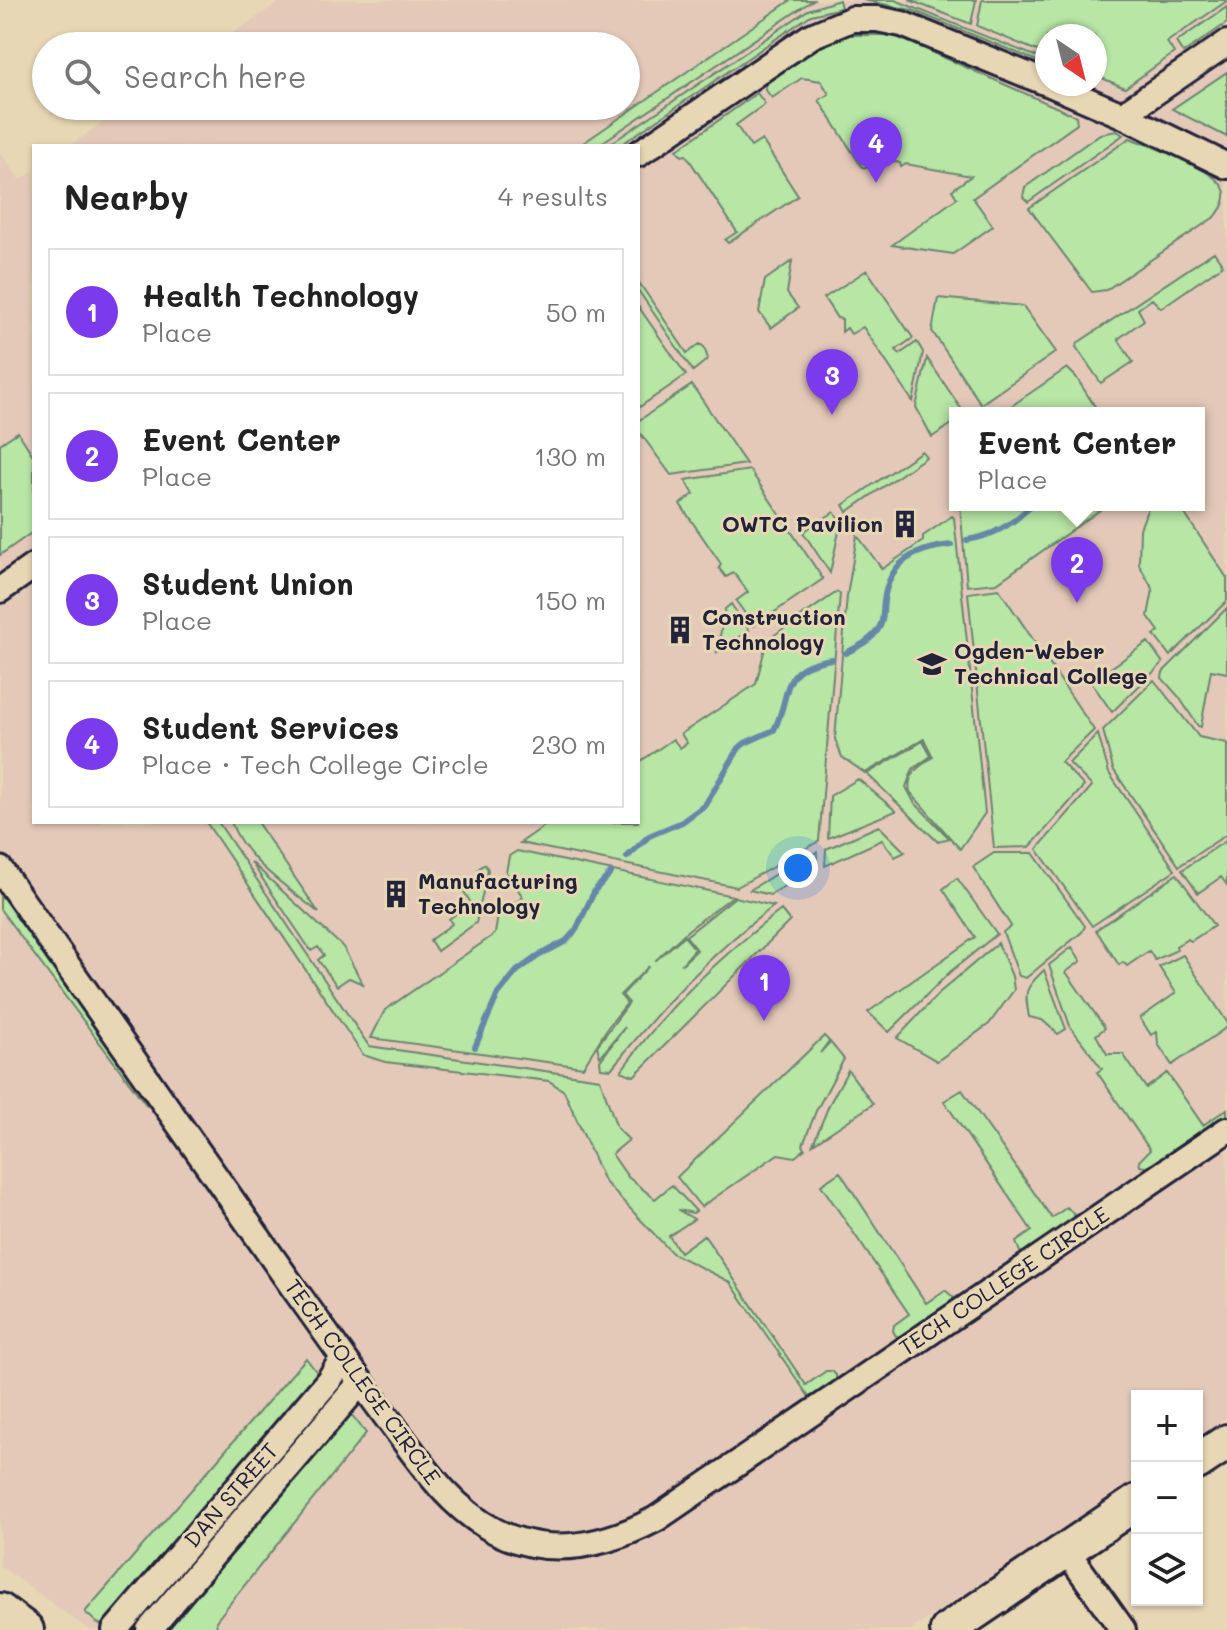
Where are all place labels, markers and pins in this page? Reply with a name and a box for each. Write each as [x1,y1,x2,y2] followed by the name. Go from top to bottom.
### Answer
[850,117,902,183] pin: 4
[806,349,858,415] pin: 3
[722,509,883,538] place label: OWTC Pavilion
[890,509,920,539] building icon: OWTC Pavilion
[1051,537,1103,603] pin: 2
[702,602,846,656] place label: Construction Technology
[665,615,695,645] building icon: Construction Technology
[954,636,1148,690] place label: Ogden-Weber Technical College
[917,649,947,679] school or university icon: Ogden-Weber Technical College
[418,866,578,920] place label: Manufacturing Technology
[381,879,411,909] building icon: Manufacturing Technology
[738,955,790,1021] pin: 1

